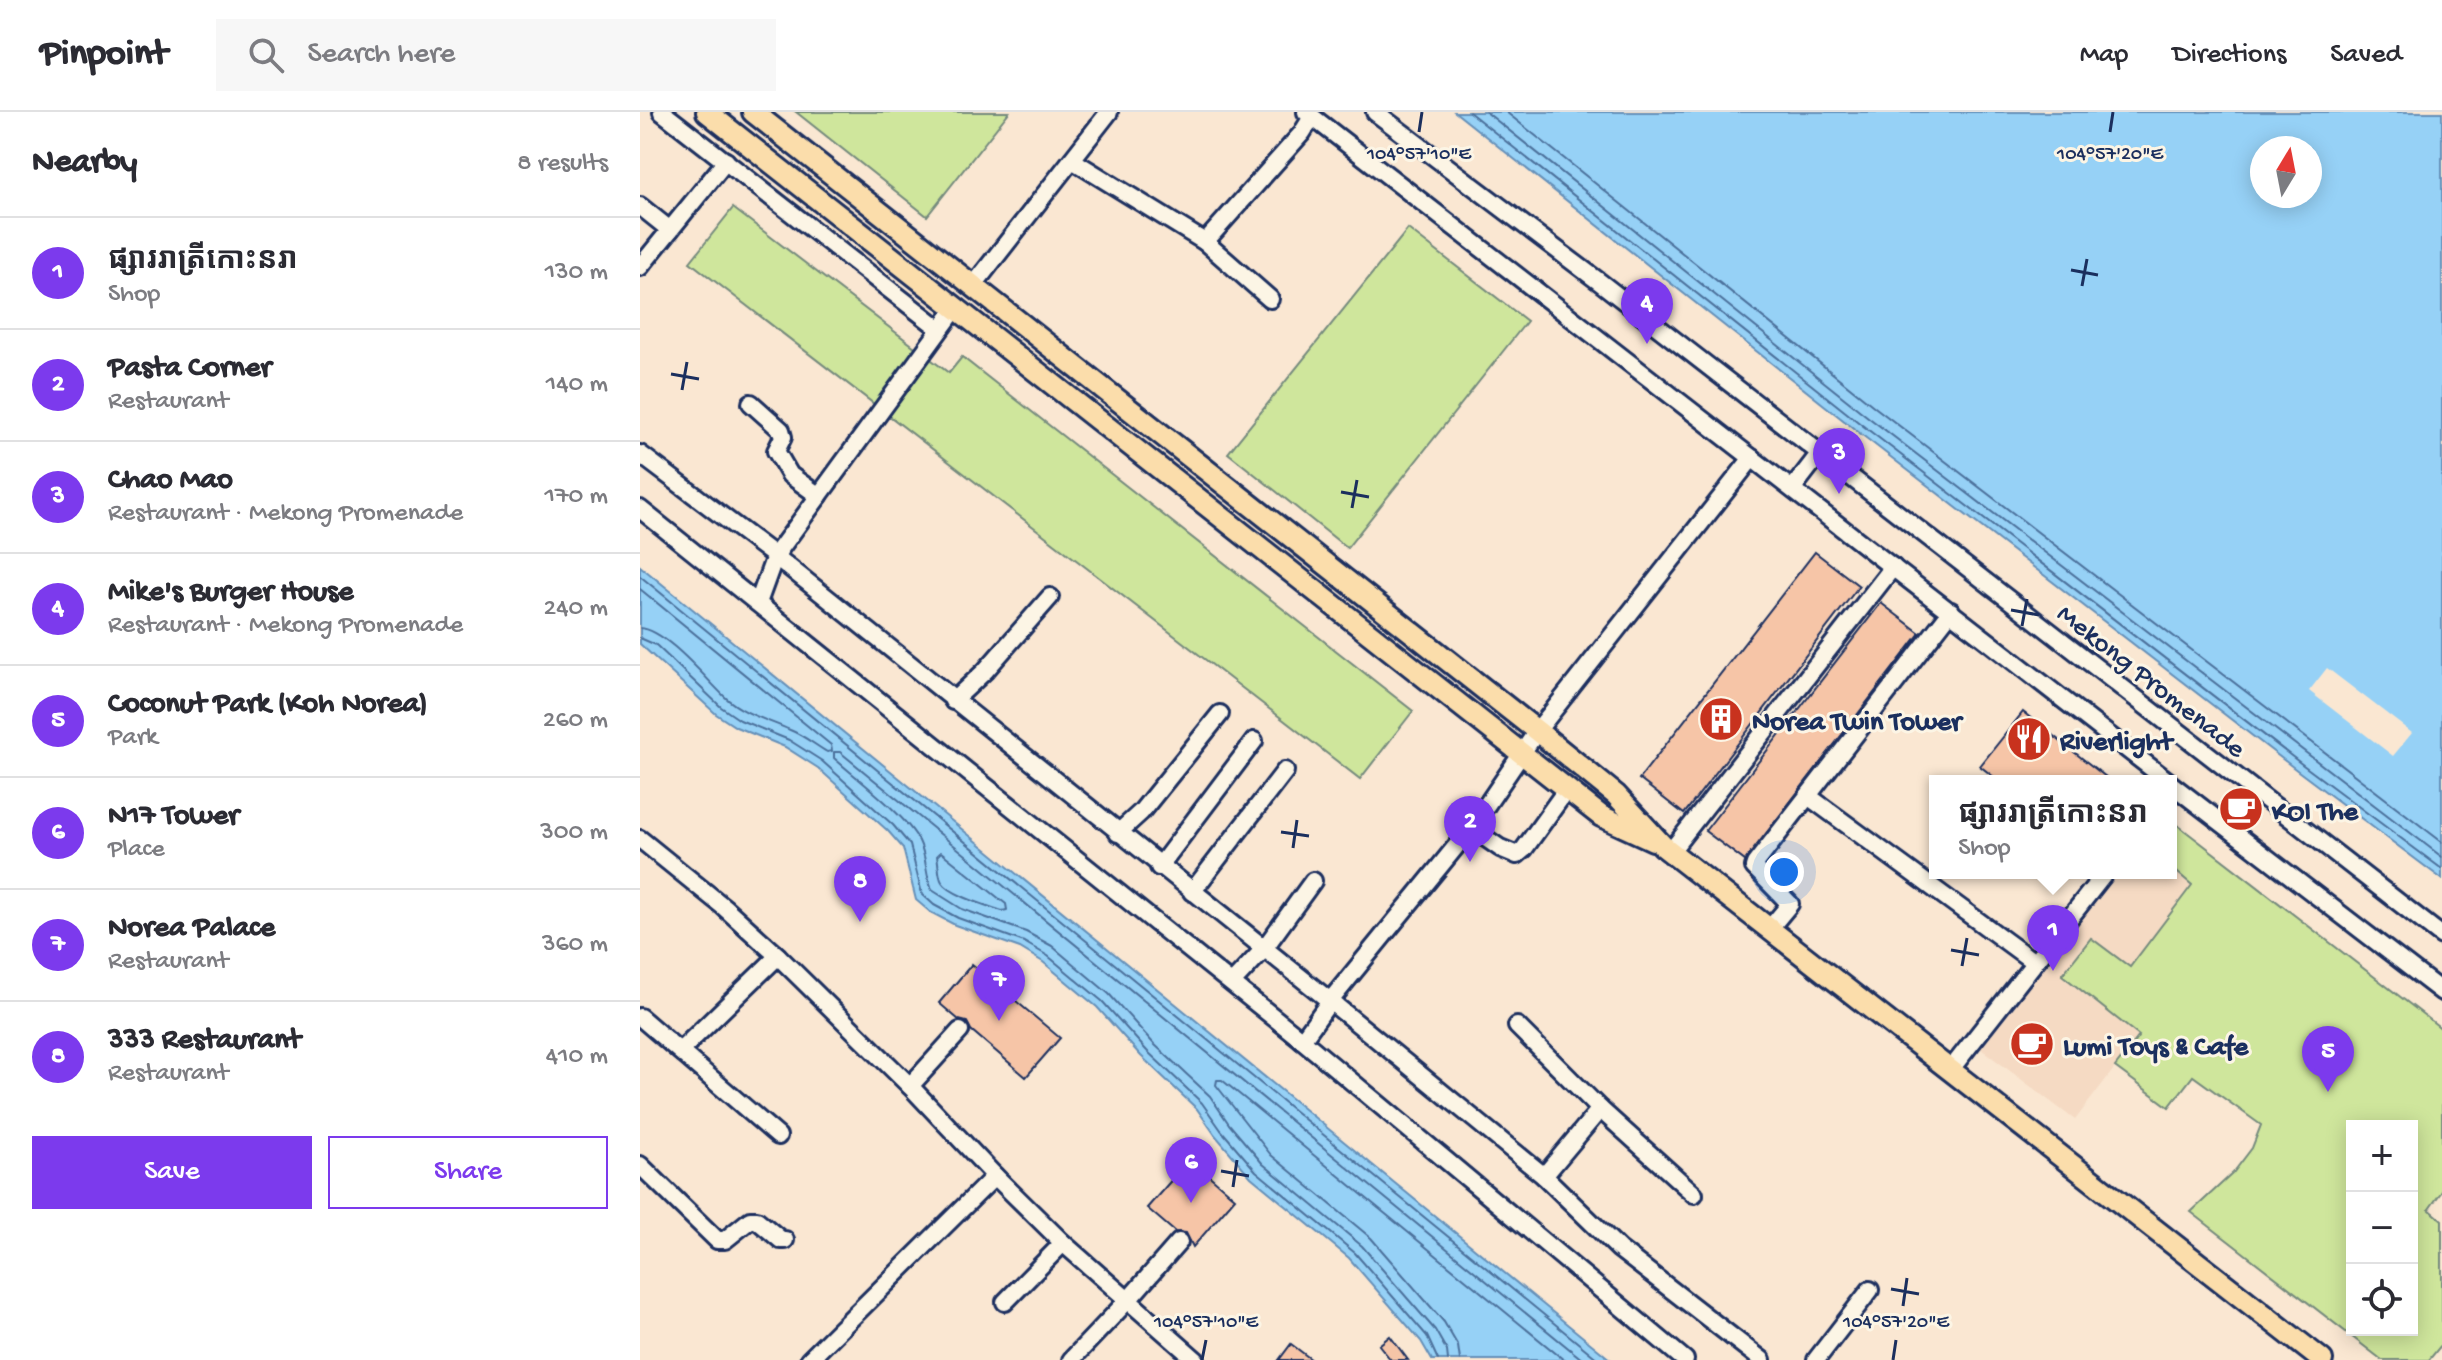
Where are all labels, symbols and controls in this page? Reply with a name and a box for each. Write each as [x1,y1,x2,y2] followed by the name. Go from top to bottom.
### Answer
[216,19,776,91] search box
[40,33,168,77] text: Pinpoint
[244,33,288,77] icon: search
[308,38,455,73] text: Search here
[2080,39,2128,72] text: Map
[2172,39,2286,72] text: Directions
[2330,39,2402,72] text: Saved
[2250,136,2322,208] north arrow
[32,144,137,184] text: Nearby
[1366,144,1473,167] text: 104°57'10"E
[2056,144,2164,167] text: 104°57'20"E
[517,149,608,180] text: 8 results
[108,245,298,280] text: ផ្សាររាត្រីកោះនរា
[53,258,63,289] text: 1
[545,258,608,289] text: 130 m
[1621,278,1673,344] pin: 4
[108,280,160,311] text: Shop
[108,352,271,387] text: Pasta Corner
[52,370,64,401] text: 2
[546,370,608,401] text: 140 m
[108,387,228,418] text: Restaurant
[1813,428,1865,494] pin: 3
[108,464,233,499] text: Chao Mao
[51,482,65,513] text: 3
[545,482,608,513] text: 170 m
[108,499,463,530] text: Restaurant · Mekong Promenade
[108,576,354,611] text: Mike's Burger House
[52,594,64,625] text: 4
[544,594,608,625] text: 240 m
[2049,599,2252,767] street label: Mekong Promenade
[108,611,463,642] text: Restaurant · Mekong Promenade
[108,688,428,723] text: Coconut Park (Koh Norea)
[1697,695,1745,743] building icon: Norea Twin Tower
[51,706,65,737] text: 5
[543,706,608,737] text: 260 m
[1752,707,1964,740] place label: Norea Twin Tower
[2005,715,2053,763] restaurant icon: Riverlight
[108,723,158,754] text: Park
[2059,727,2175,760] place label: Riverlight
[1929,775,2177,879] popup
[2217,785,2265,833] cafe icon: KOI The
[1444,796,1496,862] pin: 2
[2271,797,2359,830] place label: KOI The
[1958,799,2148,834] text: ផ្សាររាត្រីកោះនរា
[108,800,239,835] text: N17 Tower
[51,818,65,849] text: 6
[540,818,608,849] text: 300 m
[1958,834,2010,865] text: Shop
[108,835,165,866] text: Place
[1764,852,1804,892] your location
[834,856,886,922] pin: 8
[2027,905,2079,971] pin: 1
[108,912,275,947] text: Norea Palace
[51,930,65,961] text: 7
[542,930,608,961] text: 360 m
[108,947,228,978] text: Restaurant
[973,955,1025,1021] pin: 7
[2008,1020,2056,1068] cafe icon: Lumi Toys & Cafe
[108,1024,301,1059] text: 333 Restaurant
[2302,1026,2354,1092] pin: 5
[2063,1032,2250,1065] place label: Lumi Toys & Cafe
[51,1042,65,1073] text: 8
[546,1042,608,1073] text: 410 m
[108,1059,228,1090] text: Restaurant
[2346,1120,2418,1336] map controls
[2346,1120,2418,1192] button: +
[32,1136,312,1209] button: Save
[328,1136,608,1209] button: Share
[1165,1137,1217,1203] pin: 6
[2346,1192,2418,1264] button: −
[2346,1264,2418,1336] button: locate
[1153,1312,1260,1335] text: 104°57'10"E
[1842,1312,1950,1335] text: 104°57'20"E

